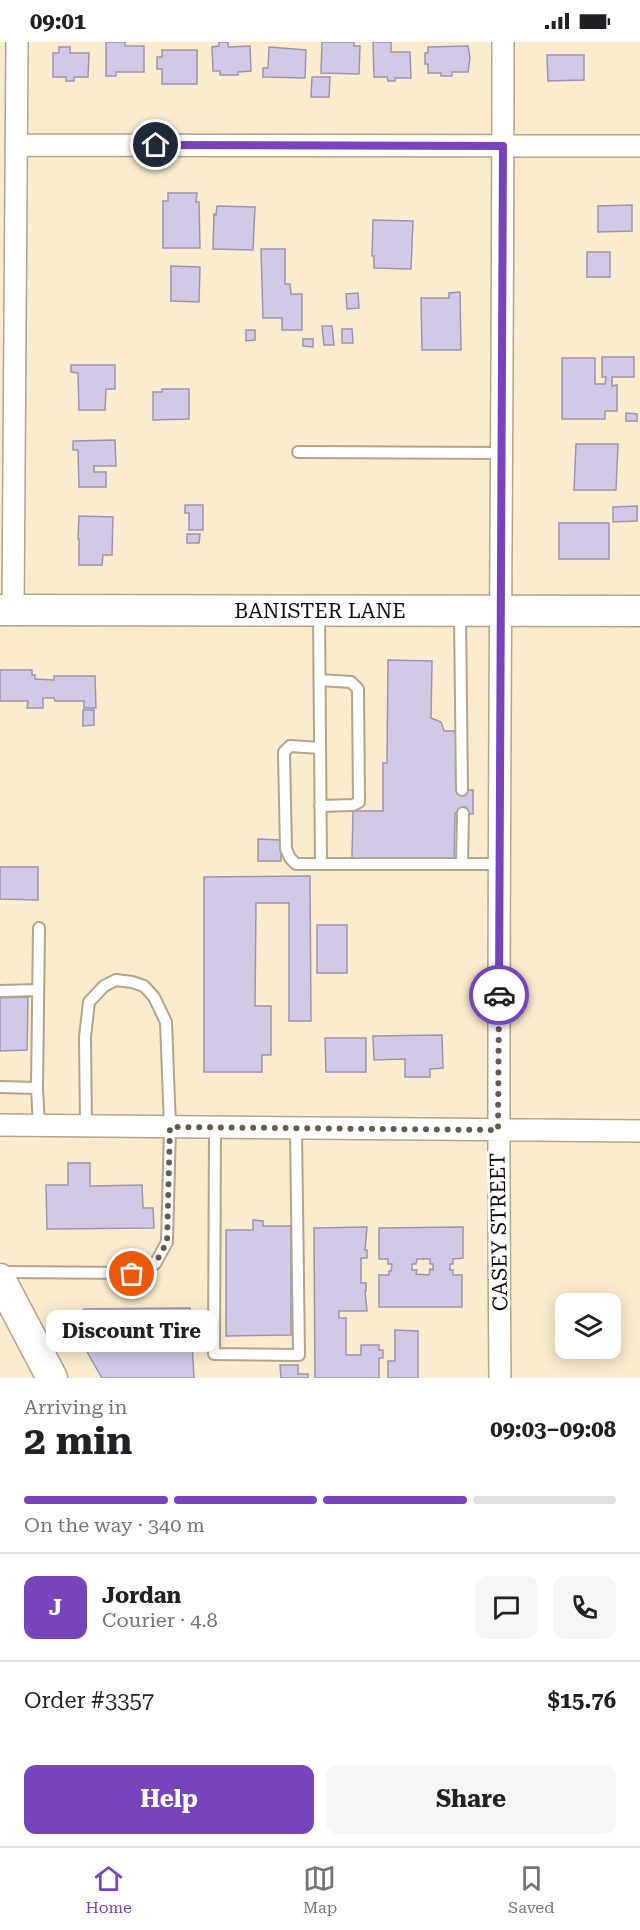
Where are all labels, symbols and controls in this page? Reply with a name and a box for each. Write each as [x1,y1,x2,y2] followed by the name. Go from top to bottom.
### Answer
[30,9,86,34] text: 09:01
[130,119,181,170] pin
[139,128,172,161] icon: home
[234,599,406,623] street label: BANISTER LANE
[469,965,529,1025] courier
[483,979,516,1012] icon: car
[486,1153,512,1311] street label: CASEY STREET
[106,1248,157,1299] pin
[115,1257,148,1290] icon: bag
[555,1293,621,1359] map controls
[555,1293,621,1359] button: layers
[46,1310,218,1352] callout: Discount Tire
[62,1319,201,1343] text: Discount Tire
[24,1395,127,1419] text: Arriving in
[490,1417,616,1442] text: 09:03–09:08
[24,1418,132,1464] text: 2 min
[24,1513,205,1537] text: On the way · 340 m
[475,1576,538,1639] button: chat
[553,1576,616,1639] button: phone
[102,1583,181,1608] text: Jordan
[49,1595,62,1620] text: J
[102,1608,218,1632] text: Courier · 4.8
[24,1688,154,1713] text: Order #3357
[547,1688,616,1713] text: $15.76
[24,1765,314,1834] button: Help
[326,1765,616,1834] button: Share
[86,1862,132,1917] tab: Home
[303,1862,337,1917] tab: Map
[508,1862,555,1917] tab: Saved

